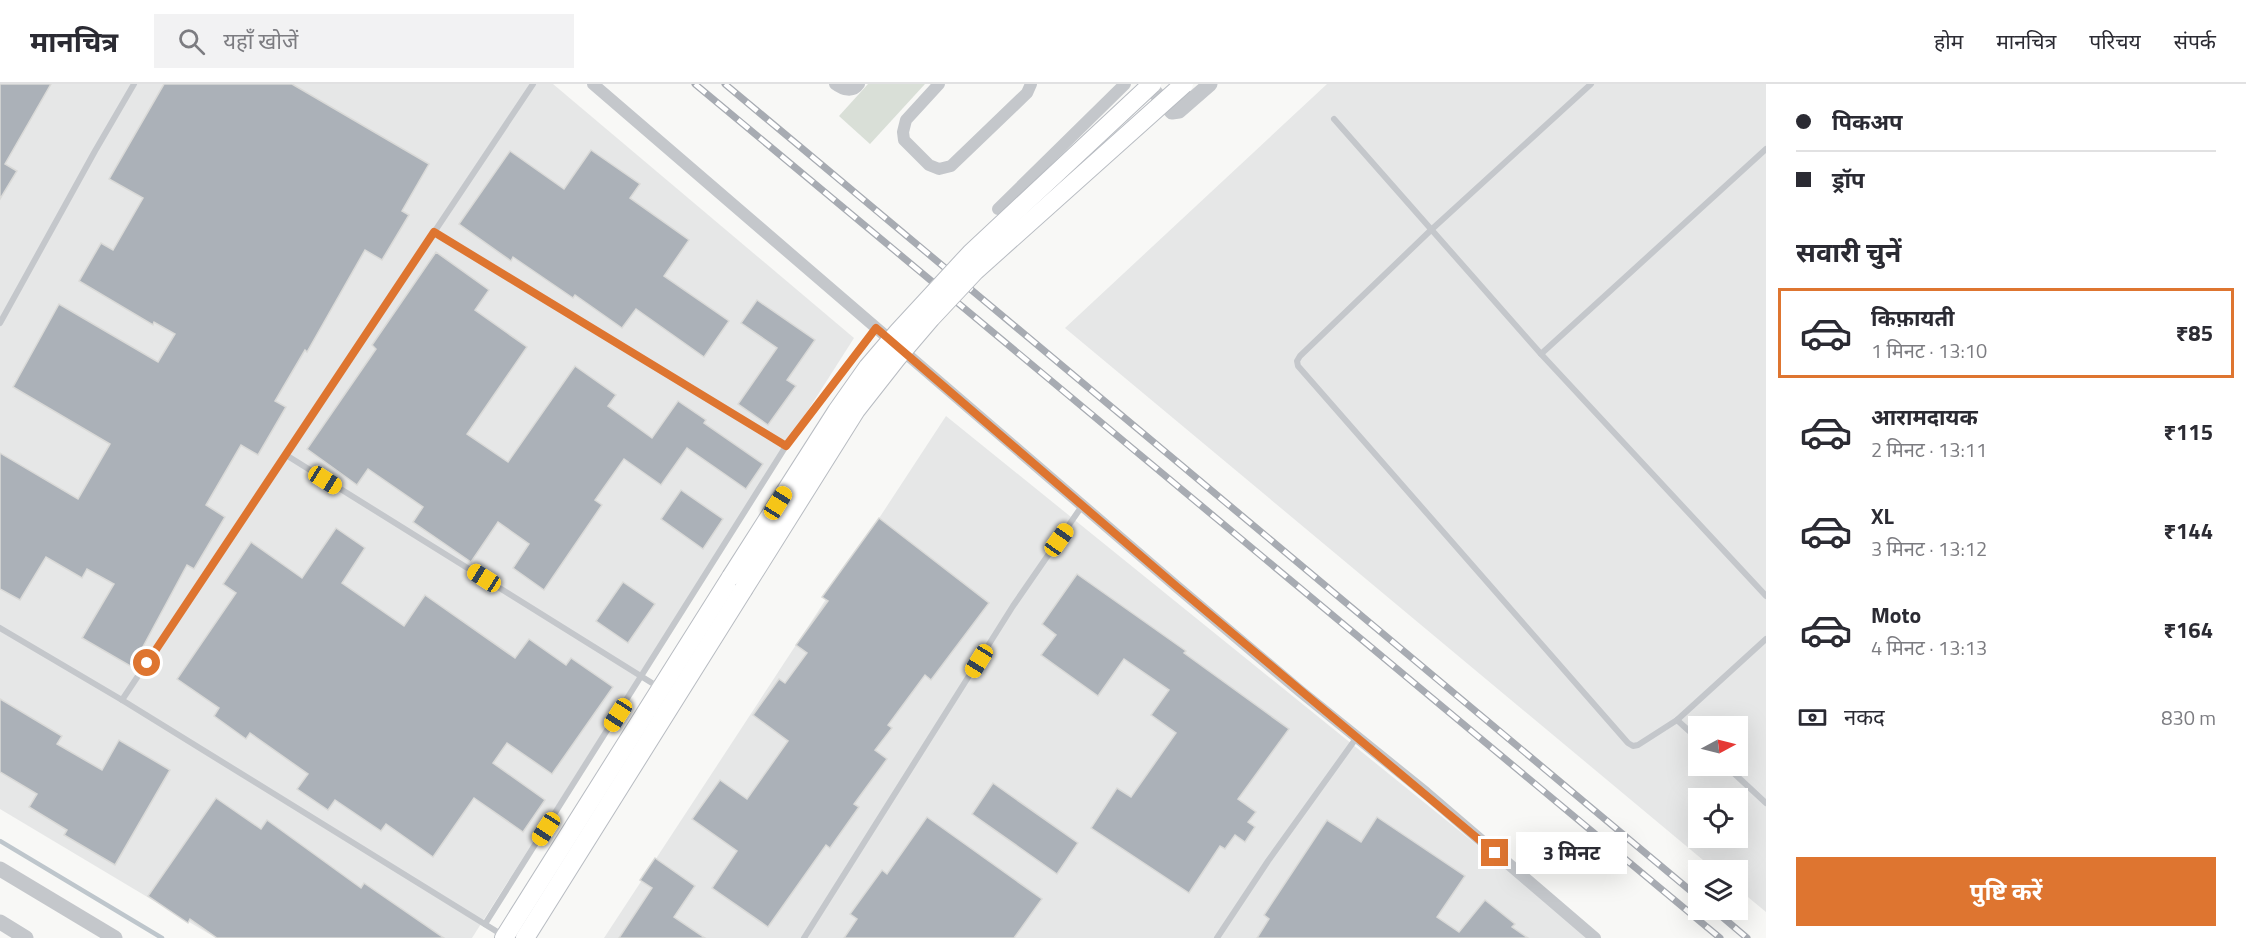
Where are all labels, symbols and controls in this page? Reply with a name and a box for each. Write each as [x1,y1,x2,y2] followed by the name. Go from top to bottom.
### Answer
[154,14,574,68] search box
[30,20,118,63] text: मानचित्र
[223,24,298,58] text: यहाँ खोजें
[175,25,208,58] icon: search
[1934,25,1963,57] text: होम
[1996,25,2056,57] text: मानचित्र
[2089,25,2141,57] text: परिचय
[2174,25,2216,57] text: संपर्क
[1832,105,1903,139] text: पिकअप
[1832,163,1865,197] text: ड्रॉप
[1796,231,1901,272] text: सवारी चुनें
[1871,301,1955,335] text: किफ़ायती
[1799,306,1853,360] icon: car
[2176,316,2213,350] text: ₹85
[1871,335,1987,366] text: 1 मिनट · 13:10
[1871,400,1978,434] text: आरामदायक
[1799,405,1853,459] icon: car
[2163,415,2213,449] text: ₹115
[1871,434,1987,465] text: 2 मिनट · 13:11
[305,463,345,497] car
[761,483,795,523] car
[1871,499,1894,533] text: XL
[1799,504,1853,558] icon: car
[2163,514,2213,548] text: ₹144
[1041,520,1077,560] car
[1871,533,1987,564] text: 3 मिनट · 13:12
[464,561,504,595] car
[1871,598,1921,632] text: Moto
[1799,603,1853,657] icon: car
[2163,613,2213,647] text: ₹164
[1871,632,1987,663] text: 4 मिनट · 13:13
[962,641,996,681] car
[133,649,160,676] route start
[601,695,635,735] car
[1844,700,1885,734] text: नकद
[1796,701,1829,734] icon: cash
[2161,702,2216,733] text: 830 m
[1688,716,1748,776] north arrow
[1688,716,1748,920] map controls
[1688,788,1748,848] button: locate
[529,809,563,849] car
[1516,832,1627,874] callout: 3 मिनट
[1543,837,1600,868] text: 3 मिनट
[1481,839,1508,866] route end
[1796,857,2216,926] button: पुष्टि करें
[1688,860,1748,920] button: layers

